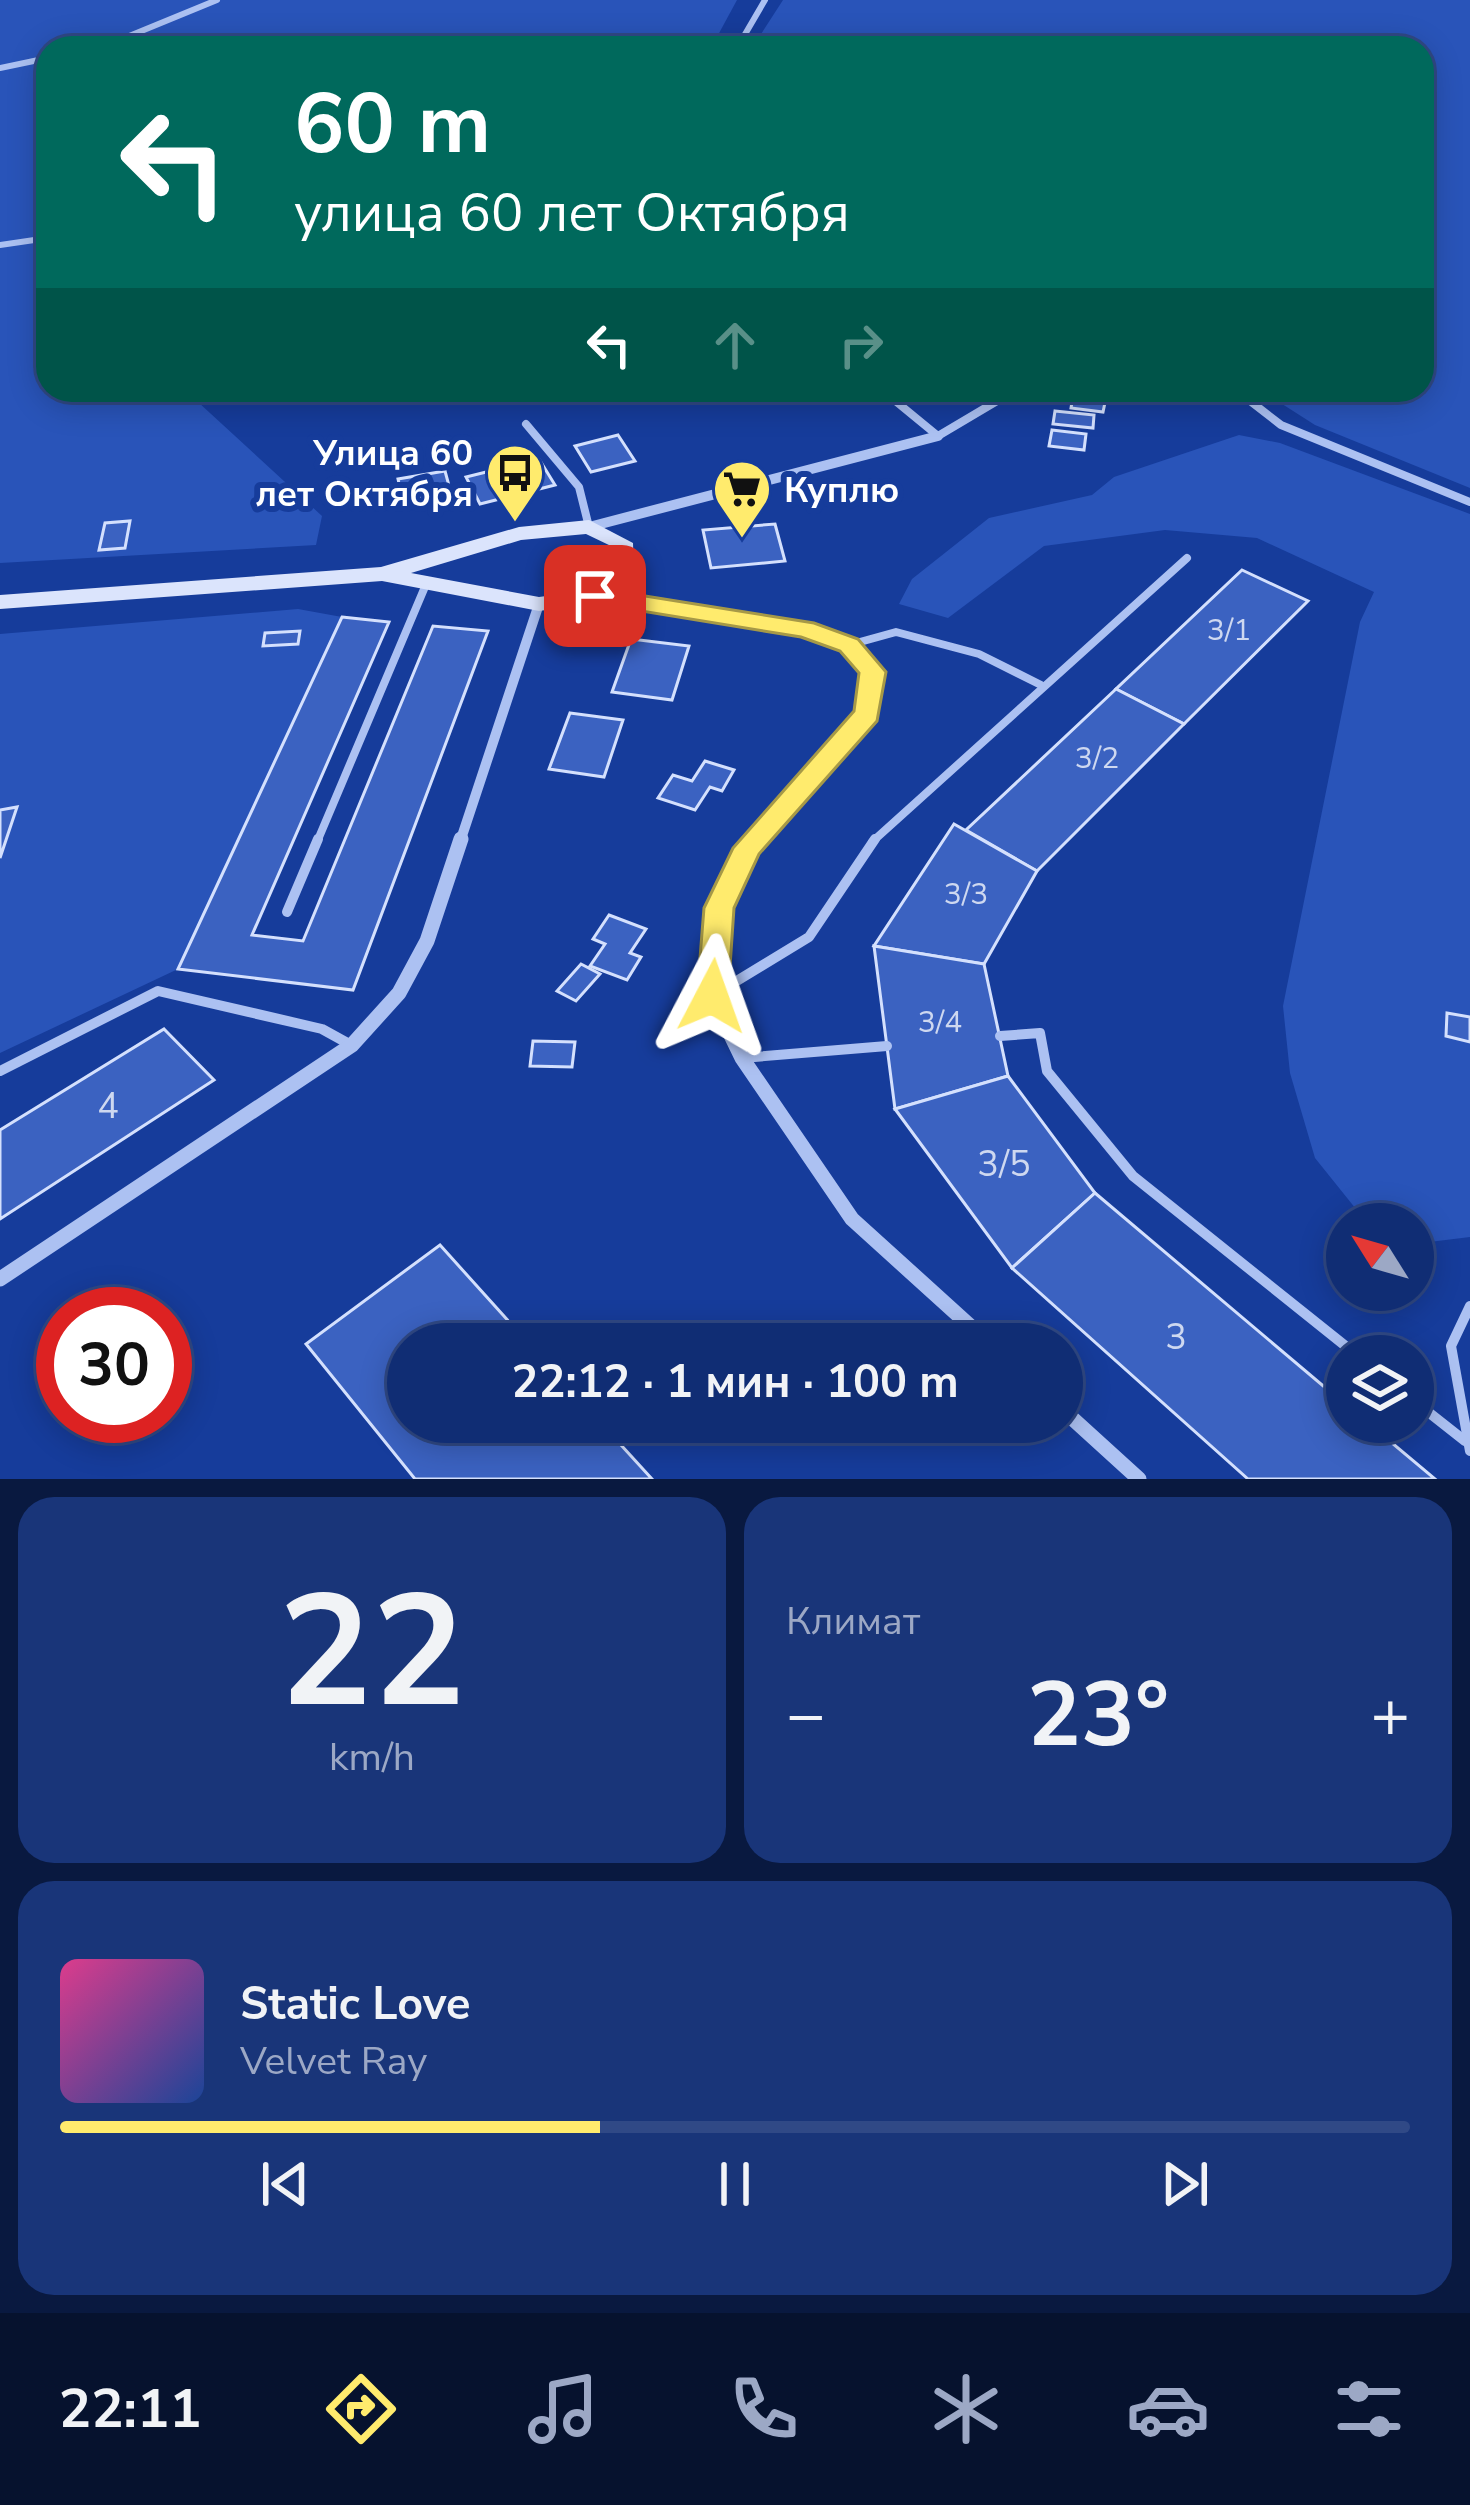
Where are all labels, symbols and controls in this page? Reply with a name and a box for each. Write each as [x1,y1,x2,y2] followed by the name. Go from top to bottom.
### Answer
[294,67,491,182] text: 60 m
[96,84,252,240] icon: left
[294,176,850,250] text: улица 60 лет Октября
[576,312,642,378] icon: left
[702,312,768,378] icon: ahead
[828,312,894,378] icon: right
[256,429,473,519] place label: Улица 60 лет Октября
[484,442,546,524] bus stop icon: Улица 60 лет Октября
[711,458,773,540] supermarket icon: Куплю
[784,466,899,515] place label: Куплю
[544,545,646,647] pin
[562,563,628,629] icon: arrive
[1207,610,1251,651] house number: 3/1
[1075,738,1119,779] house number: 3/2
[944,874,988,915] house number: 3/3
[649,933,775,1059] position arrow
[918,1002,962,1043] house number: 3/4
[97,1082,119,1131] house number: 4
[977,1140,1031,1189] house number: 3/5
[1326,1203,1434,1311] north arrow
[1326,1203,1434,1443] map controls
[36,1287,192,1443] speed limit sign: 30
[1165,1313,1187,1362] house number: 3
[1326,1335,1434,1443] button: layers
[511,1352,959,1413] text: 22:12 · 1 мин · 100 m
[278,1546,466,1759] text: 22
[786,1595,920,1648] text: Климат
[1027,1654,1169,1777] text: 23°
[786,1670,826,1760] text: −
[1370,1670,1410,1760] text: +
[329,1731,415,1784] text: km/h
[240,1974,470,2035] text: Static Love
[240,2035,427,2088] text: Velvet Ray
[252,2151,318,2217] icon: previous
[702,2151,768,2217] icon: pause
[1152,2151,1218,2217] icon: next
[319,2367,403,2451] icon: directions
[521,2367,605,2451] icon: music
[722,2367,806,2451] icon: phone
[924,2367,1008,2451] icon: climate
[1126,2367,1210,2451] icon: car
[1327,2367,1411,2451] icon: filters
[59,2372,202,2446] text: 22:11

